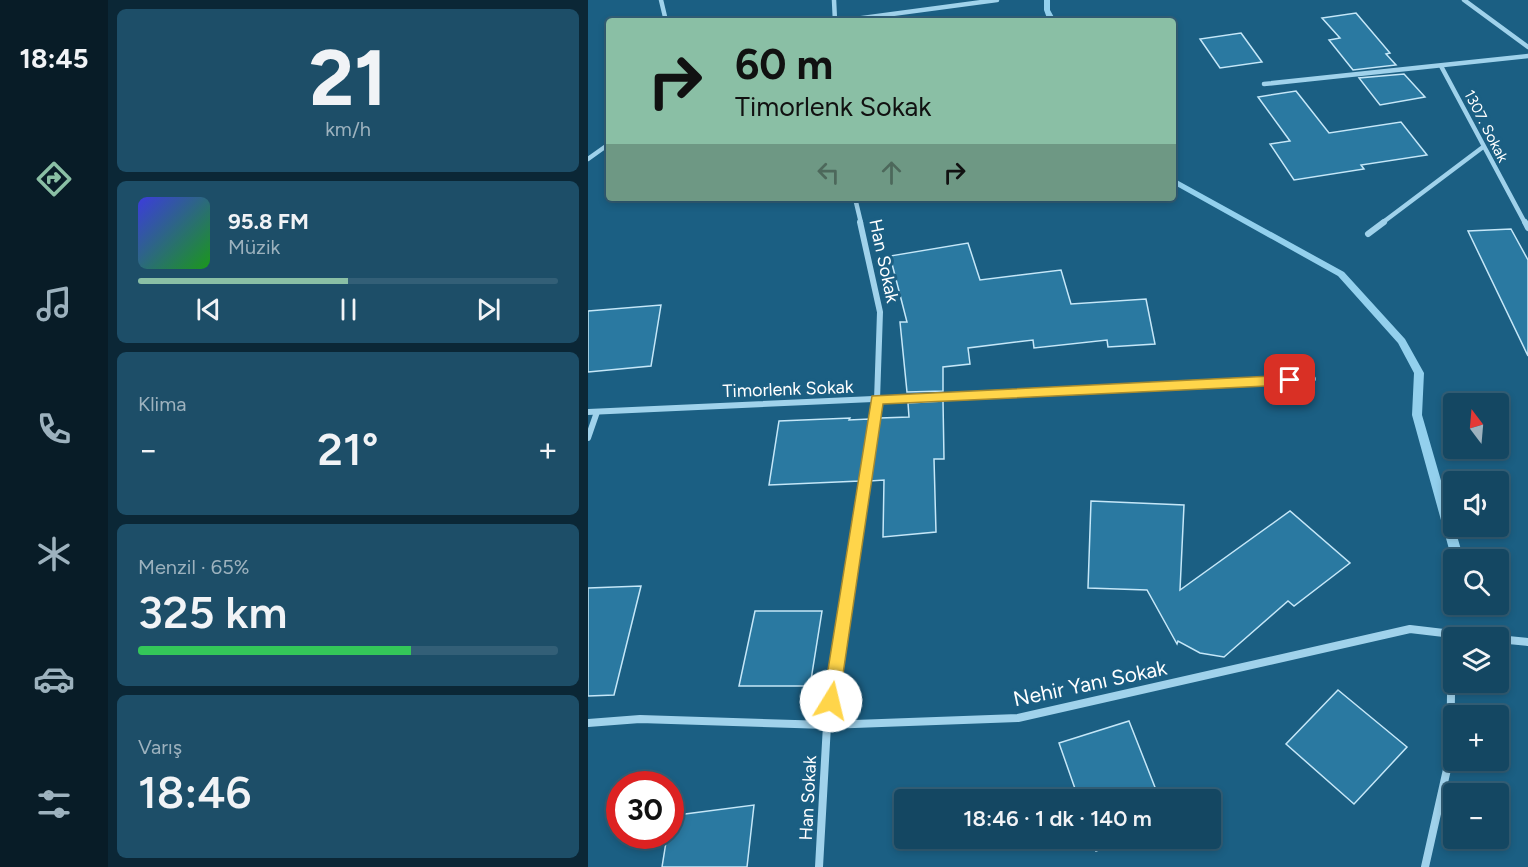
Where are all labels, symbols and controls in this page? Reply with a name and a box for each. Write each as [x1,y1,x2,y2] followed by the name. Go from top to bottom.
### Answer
[309,31,387,125] text: 21
[735,39,833,90] text: 60 m
[20,42,88,75] text: 18:45
[636,42,714,120] icon: right
[1460,87,1512,166] street label: 1307. Sokak
[735,90,931,123] text: Timorlenk Sokak
[325,117,371,141] text: km/h
[812,156,845,189] icon: left
[875,156,908,189] icon: ahead
[938,156,971,189] icon: right
[33,158,75,200] icon: directions
[228,208,309,235] text: 95.8 FM
[864,217,904,305] street label: Han Sokak
[228,235,280,259] text: Müzik
[33,283,75,325] icon: music
[192,293,225,326] icon: previous
[332,293,365,326] icon: pause
[472,293,505,326] icon: next
[1264,354,1315,405] pin
[1273,363,1306,396] icon: arrive
[722,376,854,402] street label: Timorlenk Sokak
[138,392,186,416] text: Klima
[1443,393,1509,459] north arrow
[1443,393,1509,849] map controls
[33,408,75,450] icon: phone
[317,422,379,476] text: 21°
[138,430,159,469] text: −
[537,430,558,469] text: +
[1443,471,1509,537] button: sound
[33,533,75,575] icon: climate
[1443,549,1509,615] button: search
[138,555,249,579] text: Menzil · 65%
[138,585,288,639] text: 325 km
[1443,627,1509,693] button: layers
[1011,654,1170,711] street label: Nehir Yanı Sokak
[33,658,75,700] icon: car
[799,669,863,733] position arrow
[1443,705,1509,771] button: +
[138,735,182,759] text: Varış
[795,755,821,841] street label: Han Sokak
[138,765,251,819] text: 18:46
[606,771,684,849] speed limit sign: 30
[33,783,75,825] icon: filters
[1443,783,1509,849] button: −
[963,805,1152,832] text: 18:46 · 1 dk · 140 m

